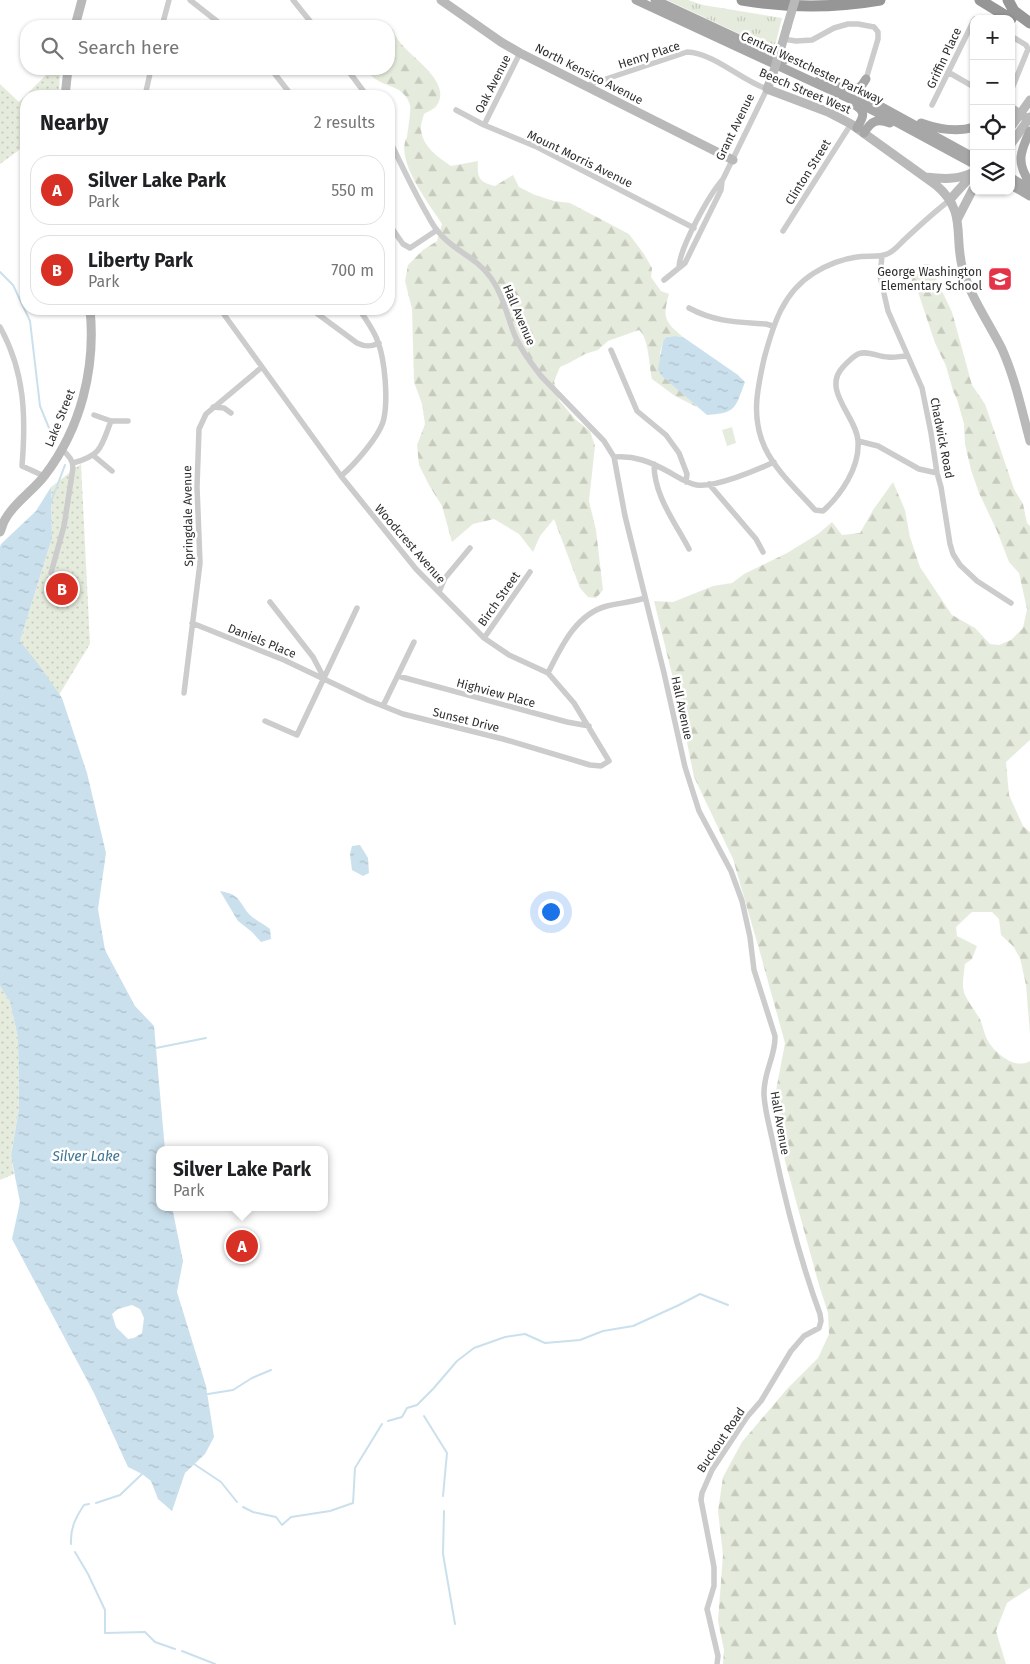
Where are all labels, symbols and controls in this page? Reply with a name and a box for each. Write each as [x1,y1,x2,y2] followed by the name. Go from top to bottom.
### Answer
[970,15,1015,195] map controls
[970,15,1015,60] button: +
[20,20,395,75] search box
[924,25,964,91] street label: Griffin Place
[739,29,886,107] street label: Central Westchester Parkway
[38,34,66,62] icon: search
[78,36,179,59] text: Search here
[616,38,682,72] street label: Henry Place
[533,41,645,107] street label: North Kensico Avenue
[472,52,514,116] street label: Oak Avenue
[970,60,1015,105] button: −
[757,65,854,117] street label: Beech Street West
[713,91,757,163] street label: Grant Avenue
[970,105,1015,150] button: locate
[40,110,108,136] text: Nearby
[314,113,375,132] text: 2 results
[525,127,635,191] street label: Mount Morris Avenue
[782,136,834,207] street label: Clinton Street
[970,150,1015,195] button: layers
[88,169,226,192] text: Silver Lake Park
[52,181,62,200] text: A
[331,181,374,200] text: 550 m
[88,192,120,211] text: Park
[88,249,193,272] text: Liberty Park
[52,261,62,280] text: B
[331,261,374,280] text: 700 m
[877,265,982,293] place label: George Washington Elementary School
[987,266,1013,292] school or university icon: George Washington Elementary School
[88,272,120,291] text: Park
[500,283,538,347] street label: Hall Avenue
[42,387,78,449] street label: Lake Street
[927,396,957,480] street label: Chadwick Road
[180,465,196,567] street label: Springdale Avenue
[372,501,448,587] street label: Woodcrest Avenue
[475,568,523,629] street label: Birch Street
[46,570,78,608] pin: B
[226,621,298,661] street label: Daniels Place
[668,675,696,741] street label: Hall Avenue
[455,676,537,710] street label: Highview Place
[431,705,501,735] street label: Sunset Drive
[538,899,564,925] your location
[767,1090,793,1156] street label: Hall Avenue
[156,1146,328,1211] popup
[51,1148,120,1165] water label: Silver Lake
[173,1158,311,1181] text: Silver Lake Park
[173,1181,204,1200] text: Park
[226,1227,258,1265] pin: A
[694,1405,748,1475] street label: Buckout Road

